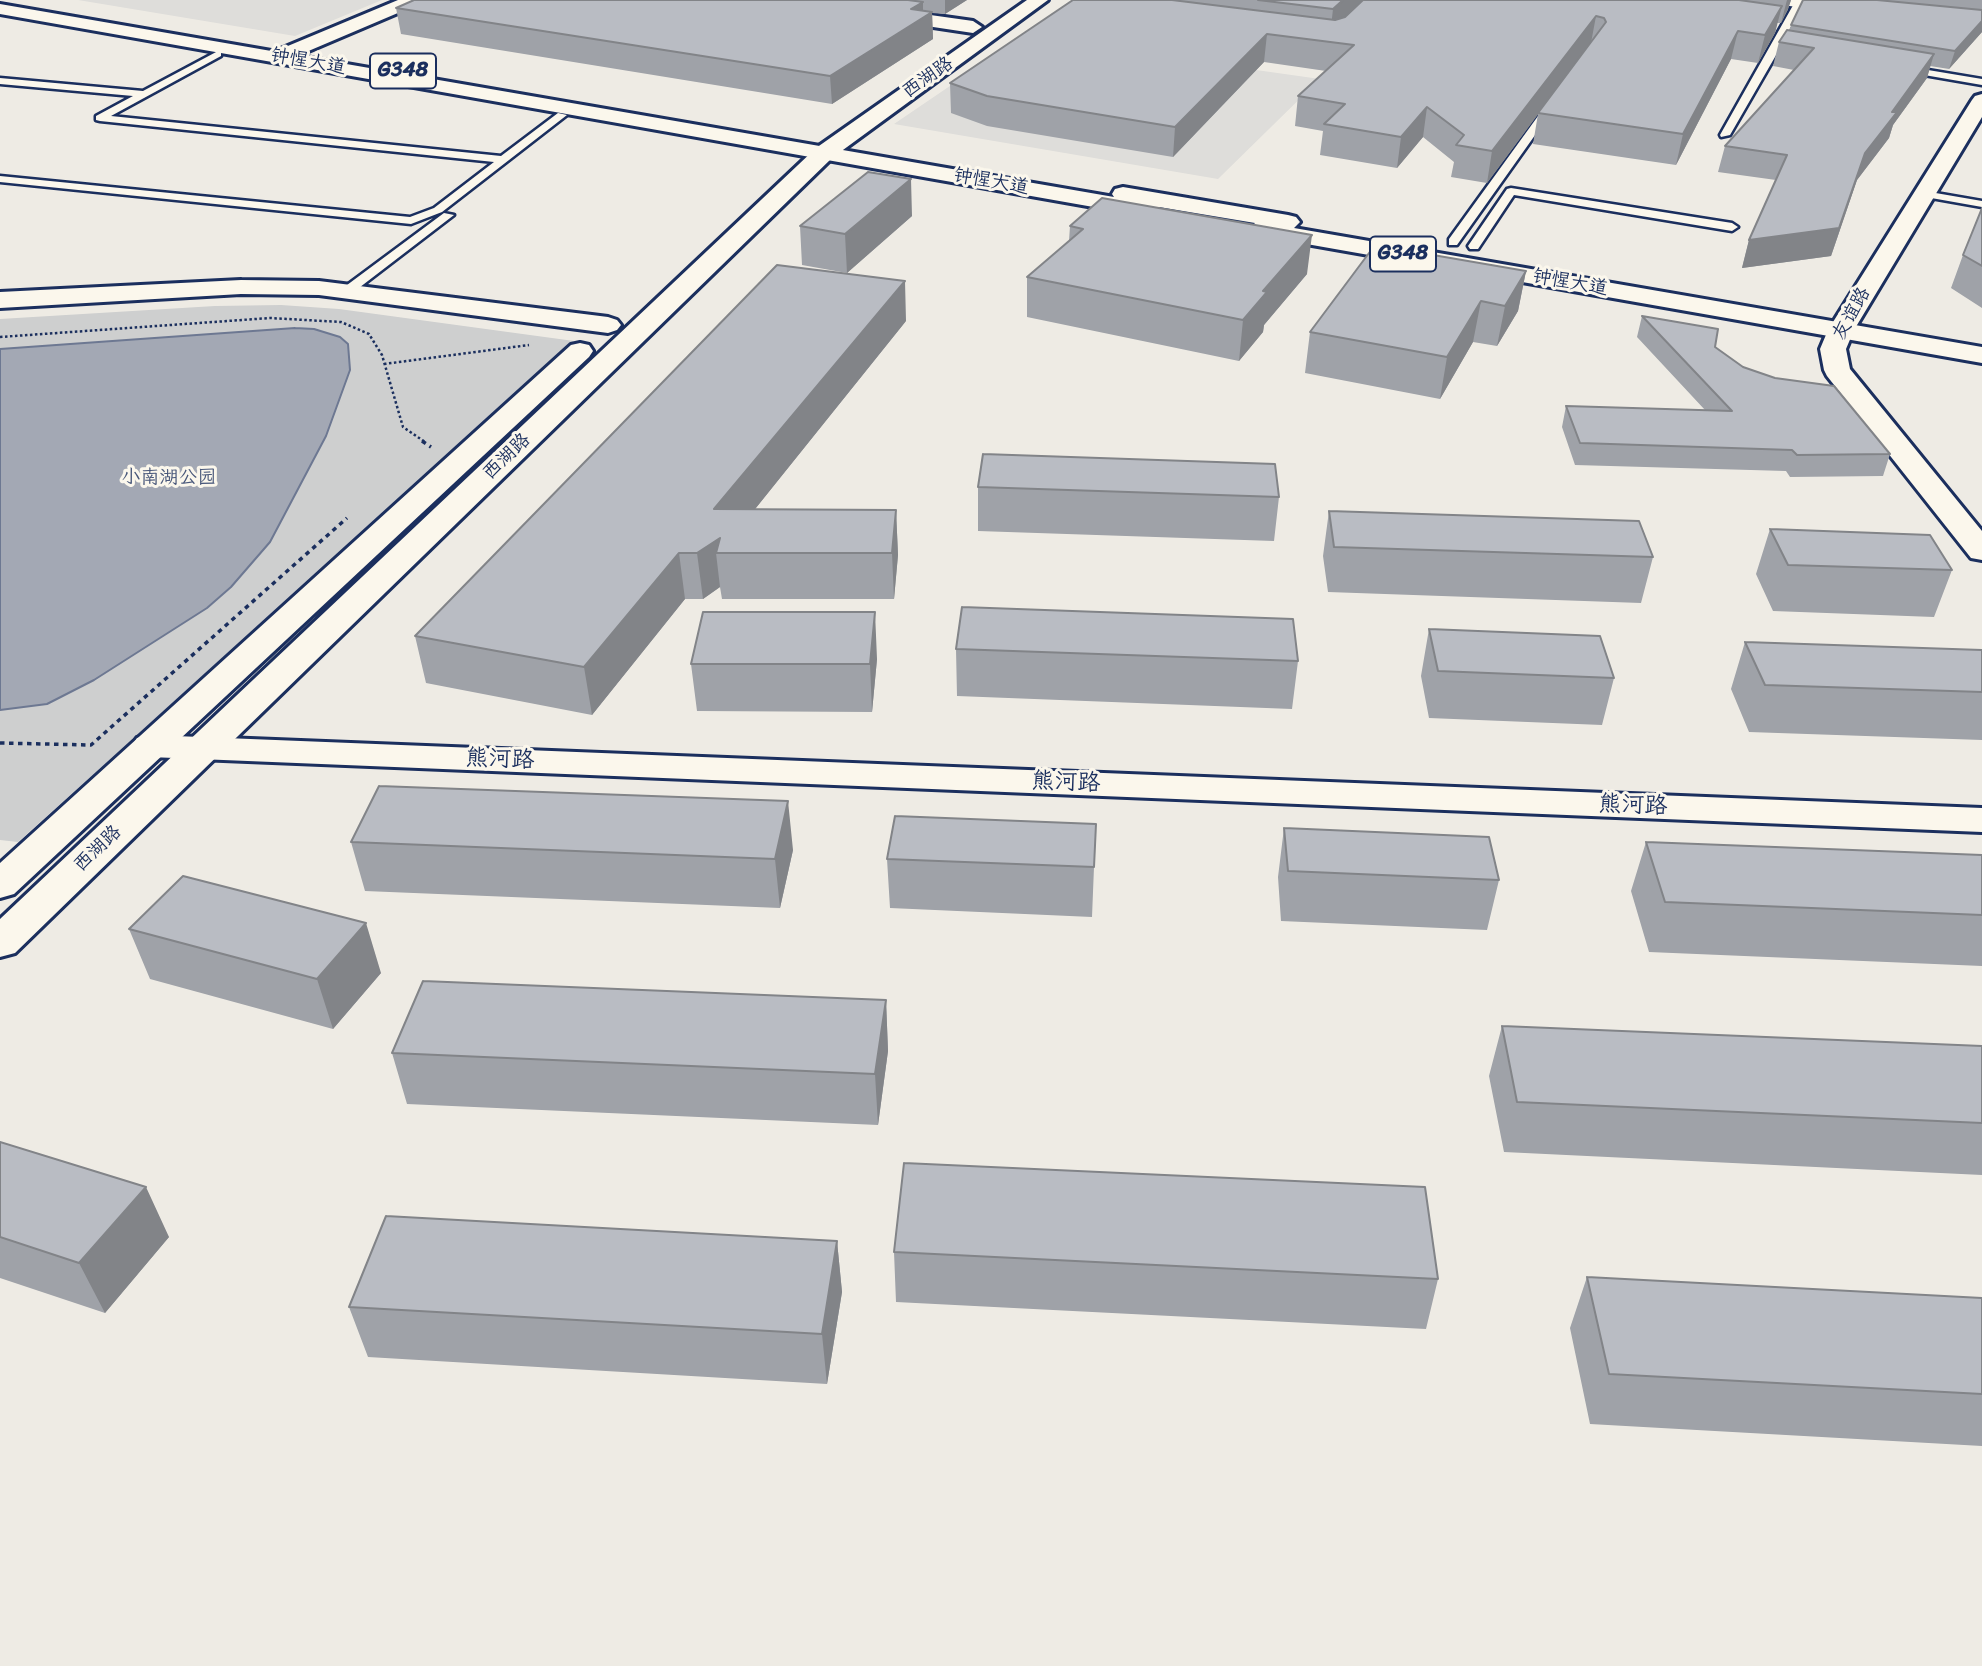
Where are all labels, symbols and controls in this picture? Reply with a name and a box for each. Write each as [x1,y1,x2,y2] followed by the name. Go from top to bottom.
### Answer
[269,44,347,80] street label: 钟惺大道
[898,52,958,104] street label: 西湖路
[370,54,436,88] road number: G348
[952,164,1030,200] street label: 钟惺大道
[1370,236,1436,272] road number: G348
[1531,265,1609,301] street label: 钟惺大道
[1828,284,1876,344] street label: 友谊路
[479,429,535,485] street label: 西湖路
[122,467,216,489] park label: 小南湖公园
[465,745,535,775] street label: 熊河路
[1031,768,1101,798] street label: 熊河路
[1598,791,1668,821] street label: 熊河路
[70,821,126,877] street label: 西湖路

